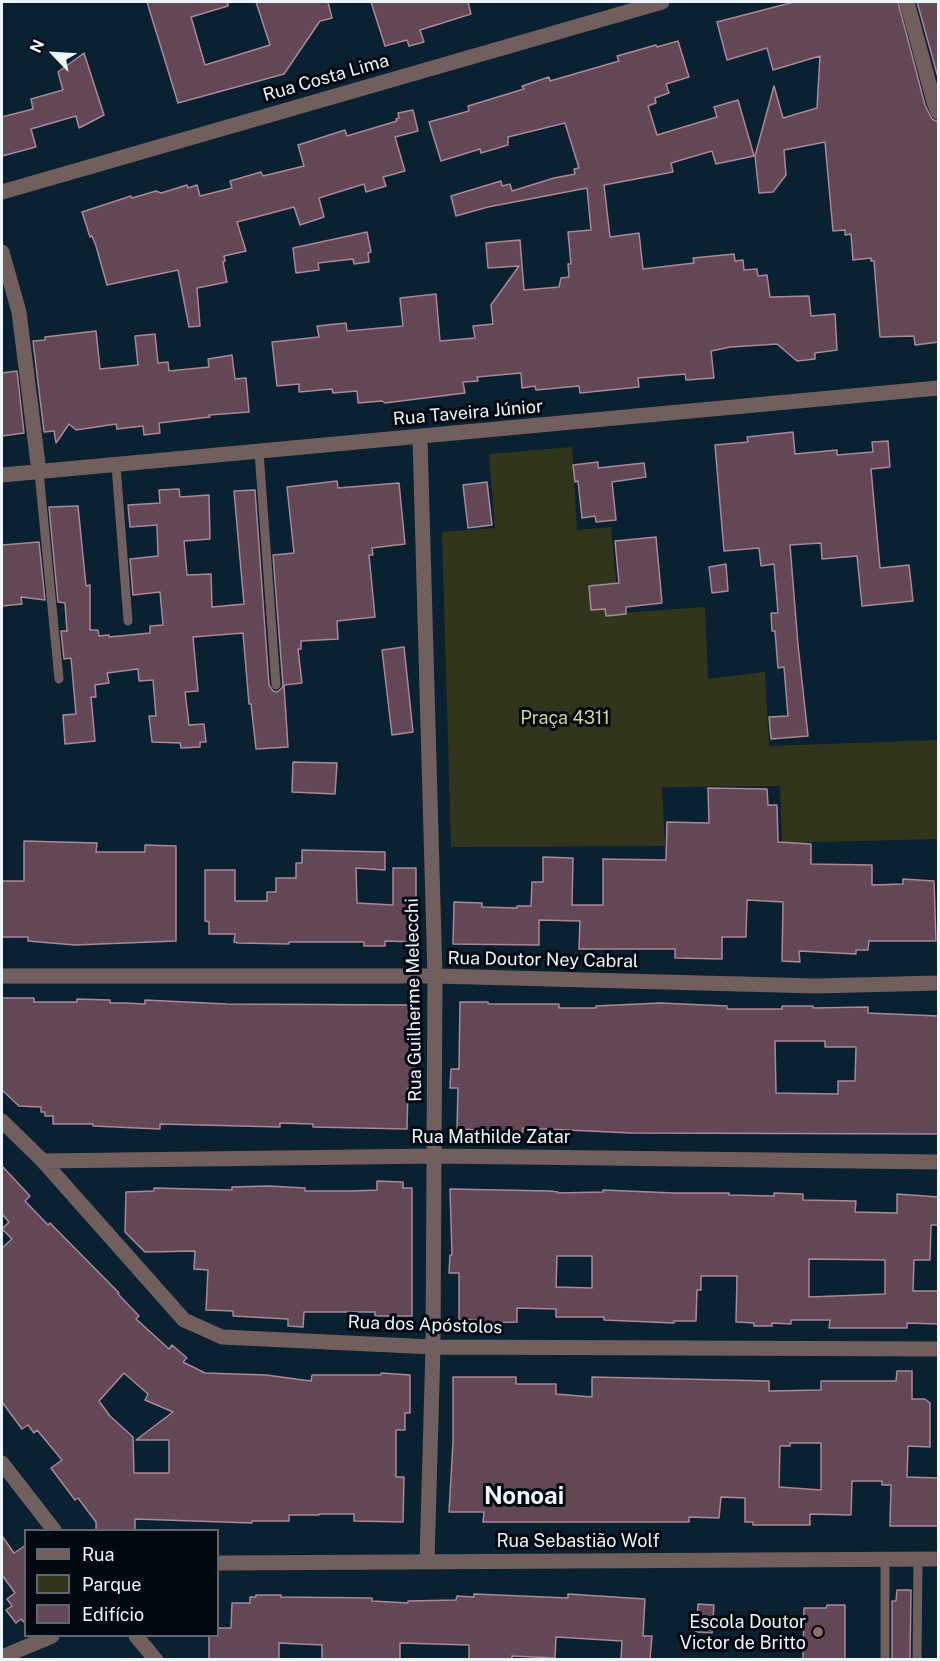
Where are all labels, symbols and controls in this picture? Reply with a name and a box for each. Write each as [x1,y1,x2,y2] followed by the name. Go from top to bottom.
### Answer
[24,24,84,84] north arrow
[26,37,48,56] text: N
[261,50,391,106] street label: Rua Costa Lima
[392,396,544,430] street label: Rua Taveira Júnior
[520,707,610,729] park label: Praça 4311
[401,898,427,1102] street label: Rua Guilherme Melecchi
[447,948,639,972] street label: Rua Doutor Ney Cabral
[411,1126,571,1148] street label: Rua Mathilde Zatar
[347,1312,503,1338] street label: Rua dos Apóstolos
[484,1483,564,1511] district label: Nonoai
[24,1529,219,1637] legend
[496,1530,660,1552] street label: Rua Sebastião Wolf
[82,1544,114,1565] text: Rua
[82,1574,142,1595] text: Parque
[82,1604,144,1625] text: Edifício
[680,1611,806,1654] place label: Escola Doutor Victor de Britto
[811,1625,825,1639] marker: Escola Doutor Victor de Britto

